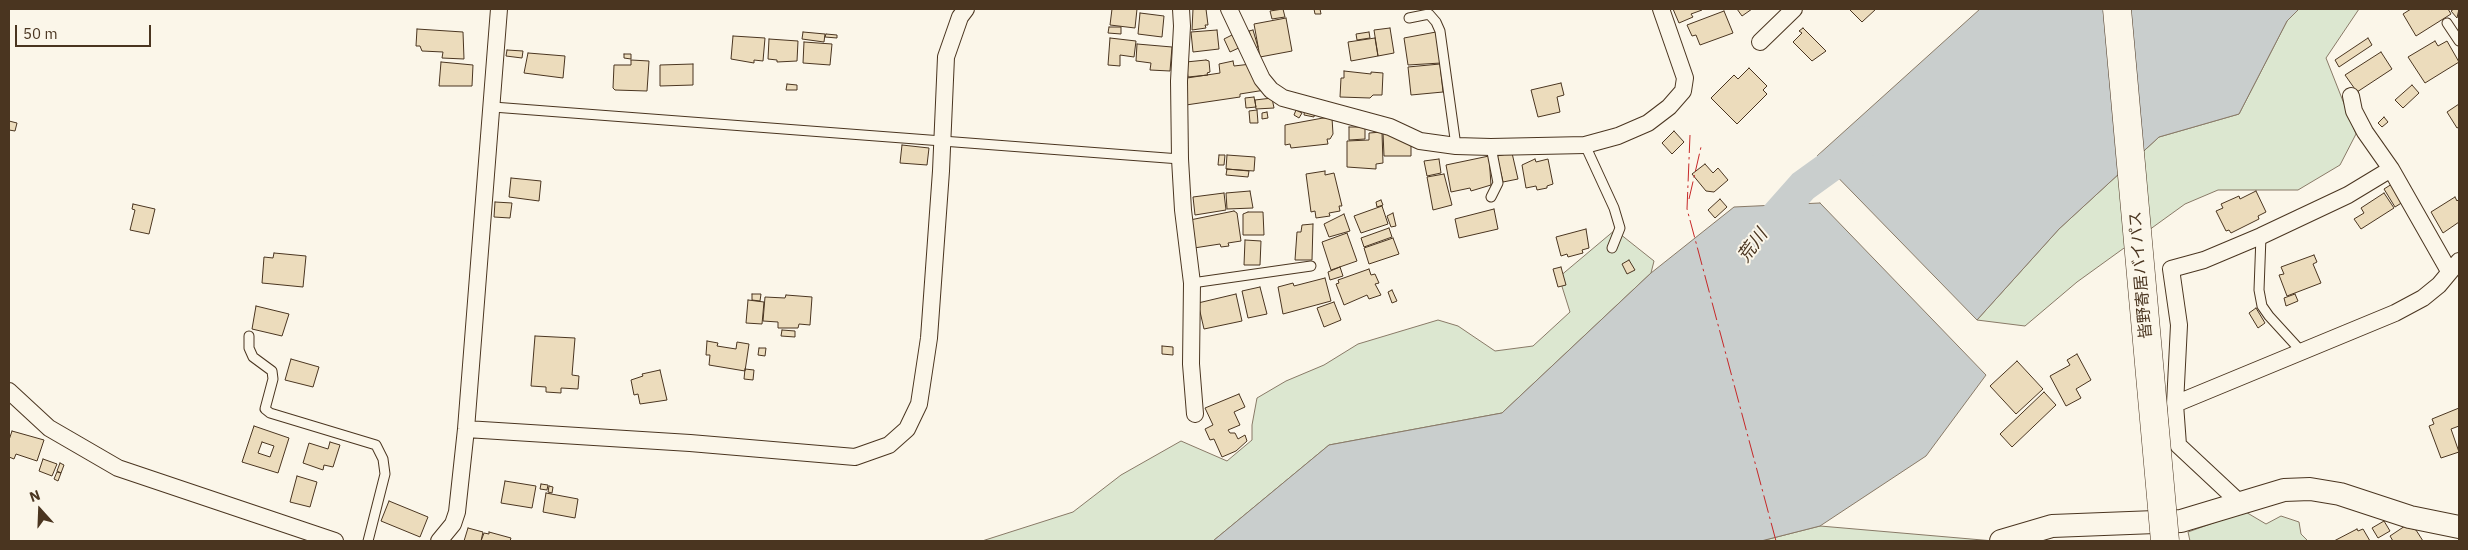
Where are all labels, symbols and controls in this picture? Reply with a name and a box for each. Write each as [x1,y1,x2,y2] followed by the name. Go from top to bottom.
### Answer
[18,15,154,47] scale bar
[23,24,58,43] text: 50 m
[2126,210,2156,340] street label: 皆野寄居バイパス
[1734,225,1772,267] water label: 荒川
[15,485,65,535] north arrow
[27,486,43,506] text: N

